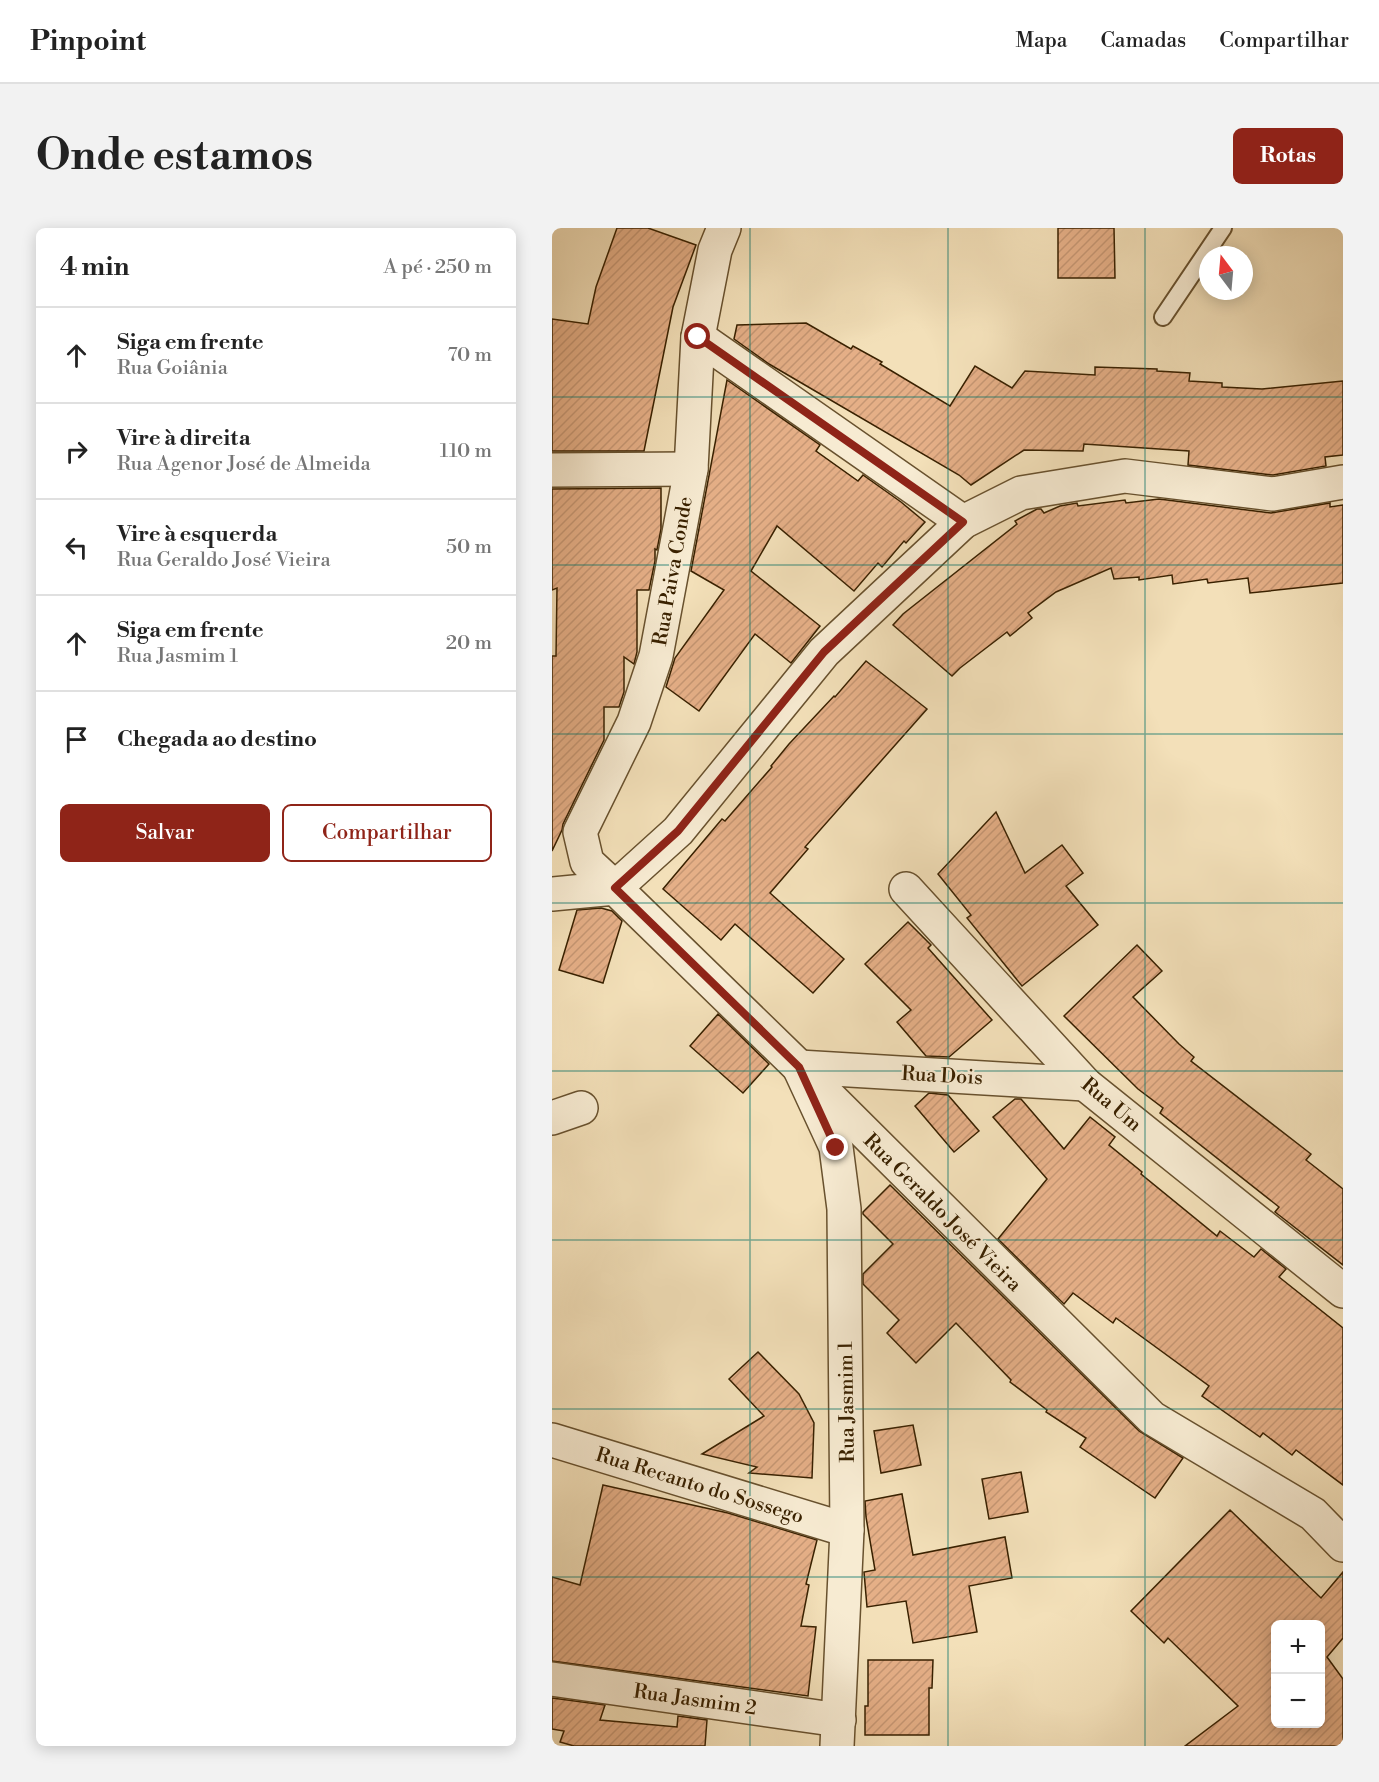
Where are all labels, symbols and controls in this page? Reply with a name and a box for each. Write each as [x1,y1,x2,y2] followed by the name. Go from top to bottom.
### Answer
[30,24,146,59] text: Pinpoint
[1015,28,1067,54] text: Mapa
[1100,28,1186,54] text: Camadas
[1219,28,1349,54] text: Compartilhar
[1233,128,1343,184] button: Rotas
[36,130,313,183] text: Onde estamos
[1199,246,1253,300] north arrow
[60,251,130,283] text: 4 min
[384,255,492,280] text: A pé · 250 m
[684,323,710,349] route start
[117,329,264,356] text: Siga em frente
[60,339,93,372] icon: ahead
[448,343,492,368] text: 70 m
[117,356,228,381] text: Rua Goiânia
[117,425,251,452] text: Vire à direita
[60,435,93,468] icon: right
[440,439,492,464] text: 110 m
[117,452,371,477] text: Rua Agenor José de Almeida
[648,495,699,648] street label: Rua Paiva Conde
[117,521,277,548] text: Vire à esquerda
[60,531,93,564] icon: left
[446,535,492,560] text: 50 m
[117,548,331,573] text: Rua Geraldo José Vieira
[117,617,264,644] text: Siga em frente
[60,627,93,660] icon: ahead
[446,631,492,656] text: 20 m
[117,644,238,669] text: Rua Jasmim 1
[60,723,93,756] icon: arrive
[117,726,317,753] text: Chegada ao destino
[60,804,270,862] button: Salvar
[282,804,492,862] button: Compartilhar
[901,1062,983,1091] street label: Rua Dois
[1076,1073,1147,1138] street label: Rua Um
[858,1129,1027,1298] street label: Rua Geraldo José Vieira
[822,1134,848,1160] route end
[834,1341,861,1463] street label: Rua Jasmim 1
[593,1443,807,1530] street label: Rua Recanto do Sossego
[1271,1620,1325,1728] map controls
[1271,1620,1325,1674] button: +
[1271,1674,1325,1728] button: −
[632,1679,758,1721] street label: Rua Jasmim 2

